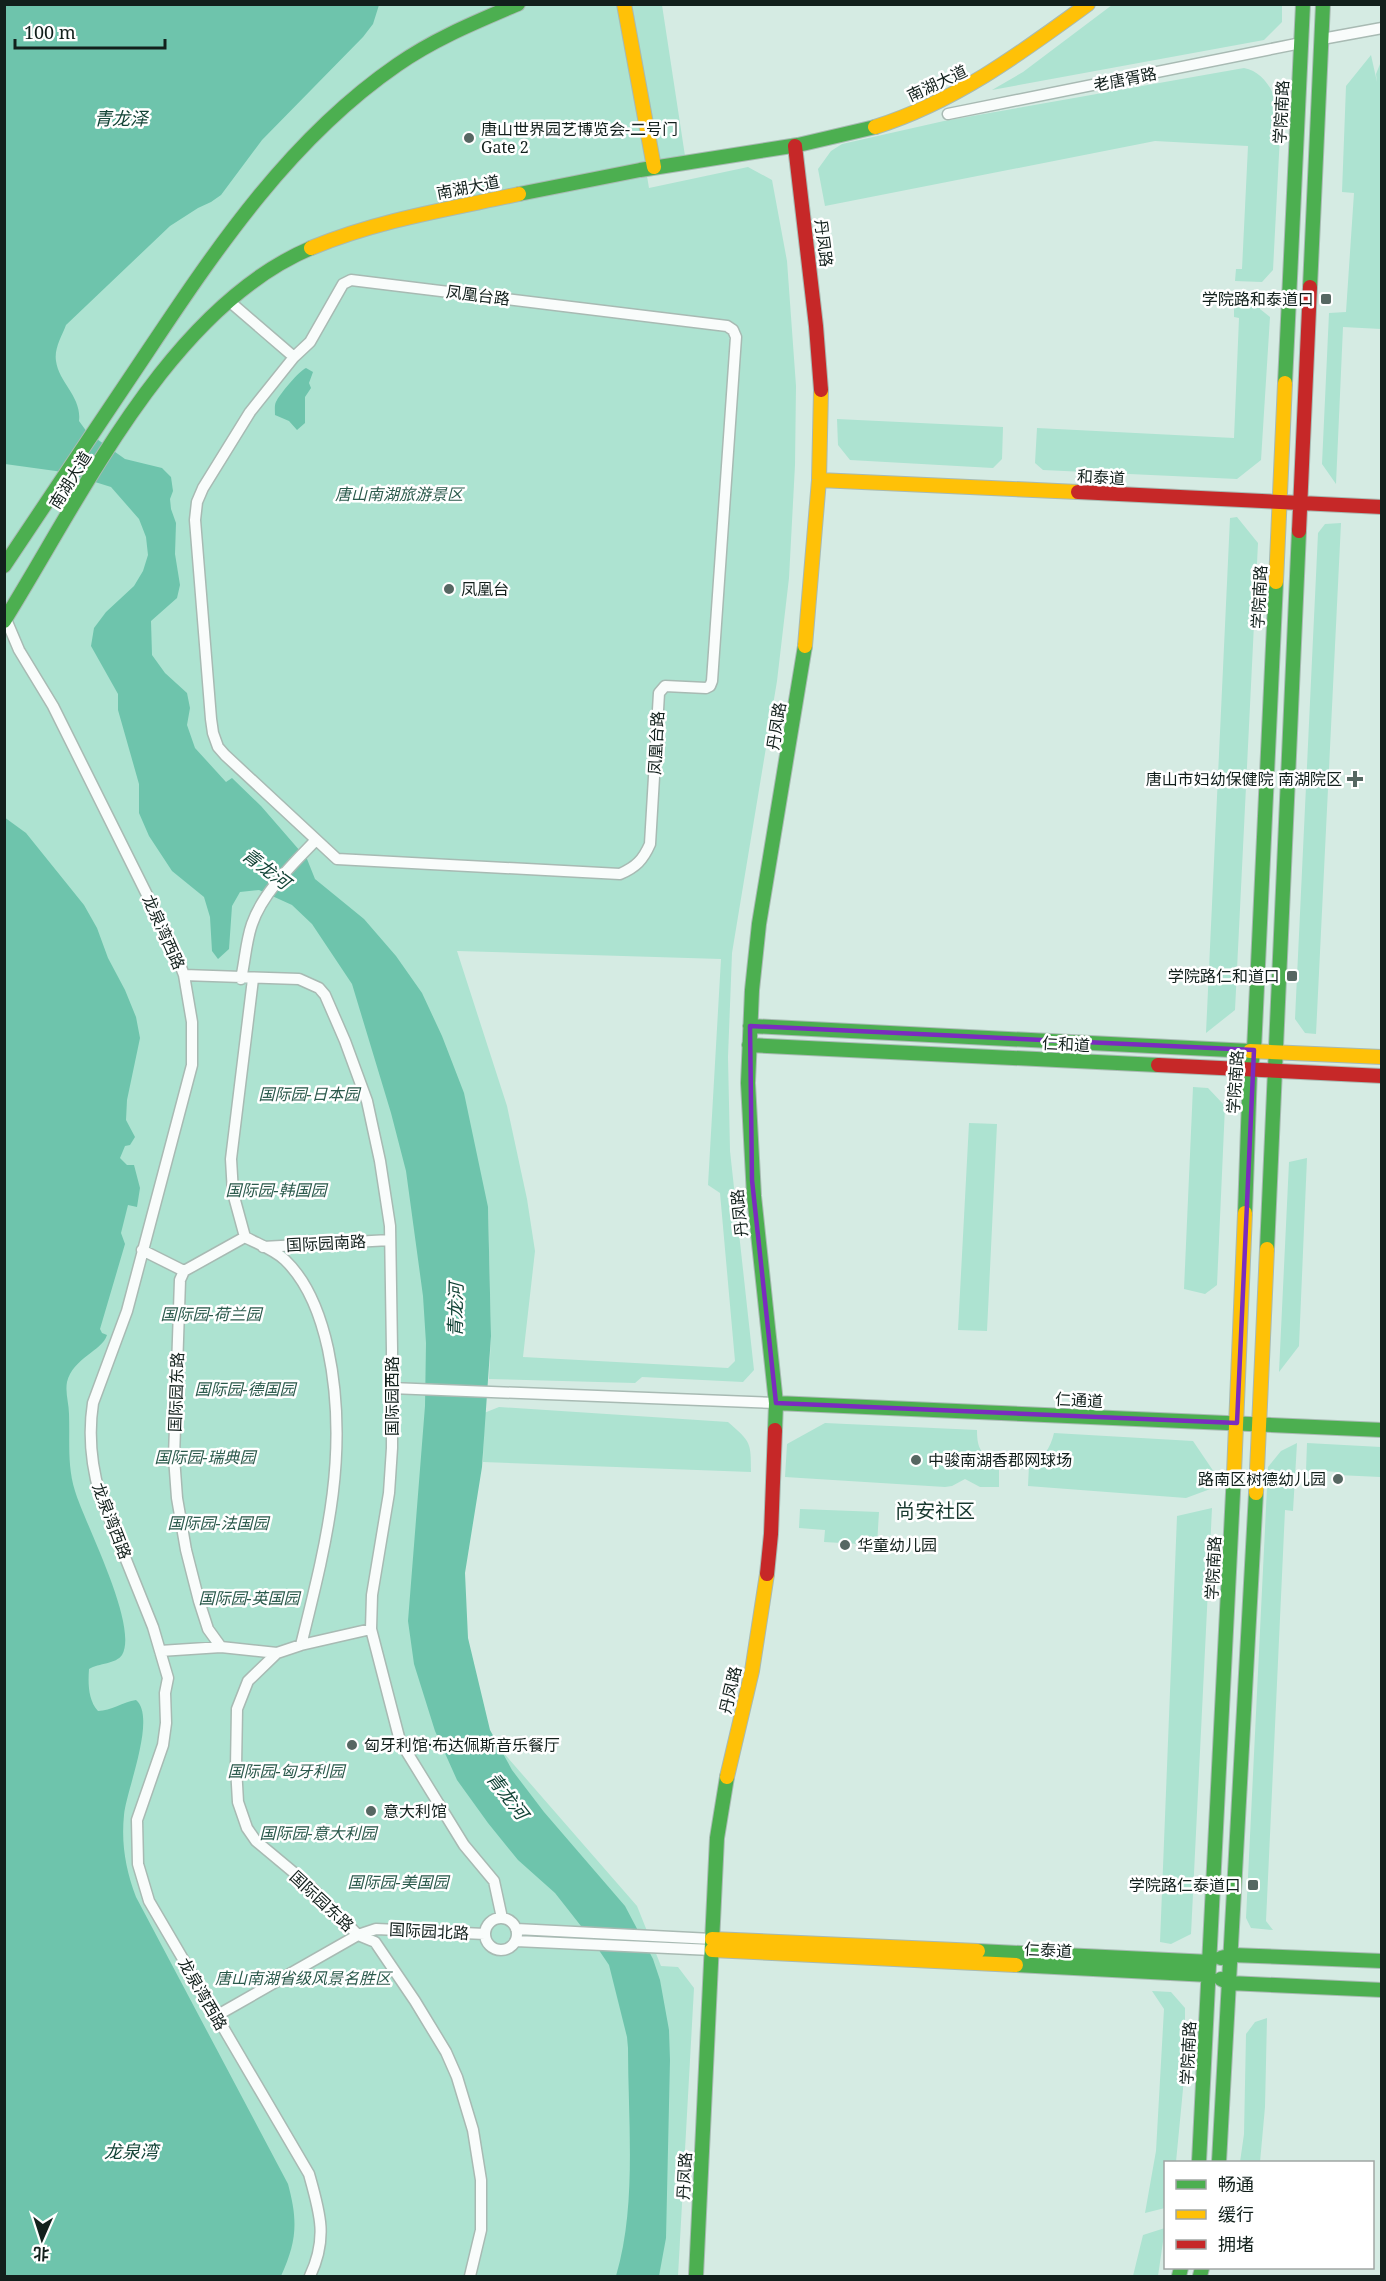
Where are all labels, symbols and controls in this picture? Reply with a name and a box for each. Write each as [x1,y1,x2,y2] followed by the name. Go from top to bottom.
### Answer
[15,12,165,50] scale bar
[24,20,76,44] text: 100 m
[903,60,971,106] street label: 南湖大道
[1091,62,1159,96] street label: 老唐胥路
[1268,79,1294,145] street label: 学院南路
[94,106,150,130] water label: 青龙泽
[481,118,678,158] place label: 唐山世界园艺博览会-二号门 Gate 2
[462,131,476,145] marker: 唐山世界园艺博览会-二号门 Gate 2
[434,170,502,204] street label: 南湖大道
[810,218,838,268] street label: 丹凤路
[445,280,511,310] street label: 凤凰台路
[1202,288,1314,310] place label: 学院路和泰道口
[1319,292,1333,306] marker: 学院路和泰道口
[44,447,96,513] street label: 南湖大道
[1076,465,1126,489] street label: 和泰道
[335,483,465,505] park label: 唐山南湖旅游景区
[1246,564,1272,630] street label: 学院南路
[461,578,509,600] place label: 凤凰台
[442,582,456,596] marker: 凤凰台
[761,701,791,751] street label: 丹凤路
[643,710,669,776] street label: 凤凰台路
[1146,768,1342,790] place label: 唐山市妇幼保健院 南湖院区
[1346,770,1364,788] marker: 唐山市妇幼保健院 南湖院区
[238,842,298,896] water label: 青龙河
[138,891,190,973] street label: 龙泉湾西路
[1168,965,1280,987] place label: 学院路仁和道口
[1285,969,1299,983] marker: 学院路仁和道口
[1041,1032,1091,1056] street label: 仁和道
[1222,1049,1248,1115] street label: 学院南路
[259,1083,361,1105] park label: 国际园-日本园
[226,1179,328,1201] park label: 国际园-韩国园
[726,1188,752,1238] street label: 丹凤路
[285,1230,367,1256] street label: 国际园南路
[443,1280,468,1337] water label: 青龙河
[161,1303,263,1325] park label: 国际园-荷兰园
[164,1352,188,1432] street label: 国际园东路
[381,1356,403,1436] street label: 国际园西路
[195,1378,297,1400] park label: 国际园-德国园
[1054,1388,1104,1412] street label: 仁通道
[155,1446,257,1468] park label: 国际园-瑞典园
[928,1449,1072,1471] place label: 中骏南湖香郡网球场
[909,1453,923,1467] marker: 中骏南湖香郡网球场
[1198,1468,1326,1490] place label: 路南区树德幼儿园
[1331,1472,1345,1486] marker: 路南区树德幼儿园
[87,1480,137,1562] street label: 龙泉湾西路
[895,1497,975,1524] district label: 尚安社区
[168,1512,270,1534] park label: 国际园-法国园
[857,1534,937,1556] place label: 华童幼儿园
[1200,1535,1226,1601] street label: 学院南路
[838,1538,852,1552] marker: 华童幼儿园
[199,1587,301,1609] park label: 国际园-英国园
[714,1664,746,1716] street label: 丹凤路
[364,1734,560,1756] place label: 匈牙利馆·布达佩斯音乐餐厅
[345,1738,359,1752] marker: 匈牙利馆·布达佩斯音乐餐厅
[228,1760,346,1782] park label: 国际园-匈牙利园
[482,1767,536,1826] water label: 青龙河
[383,1800,447,1822] place label: 意大利馆
[364,1804,378,1818] marker: 意大利馆
[260,1822,378,1844] park label: 国际园-意大利园
[285,1866,359,1936] street label: 国际园东路
[348,1871,450,1893] park label: 国际园-美国园
[1129,1874,1241,1896] place label: 学院路仁泰道口
[1246,1878,1260,1892] marker: 学院路仁泰道口
[388,1918,470,1944] street label: 国际园北路
[1023,1938,1073,1962] street label: 仁泰道
[173,1954,233,2034] street label: 龙泉湾西路
[215,1967,393,1989] park label: 唐山南湖省级风景名胜区
[1175,2020,1201,2086] street label: 学院南路
[104,2139,161,2163] water label: 龙泉湾
[672,2151,696,2201] street label: 丹凤路
[1164,2161,1374,2269] legend
[1218,2172,1254,2196] text: 畅通
[1218,2202,1254,2226] text: 缓行
[12,2209,72,2269] north arrow
[1218,2232,1254,2256] text: 拥堵
[33,2243,50,2265] text: 北

